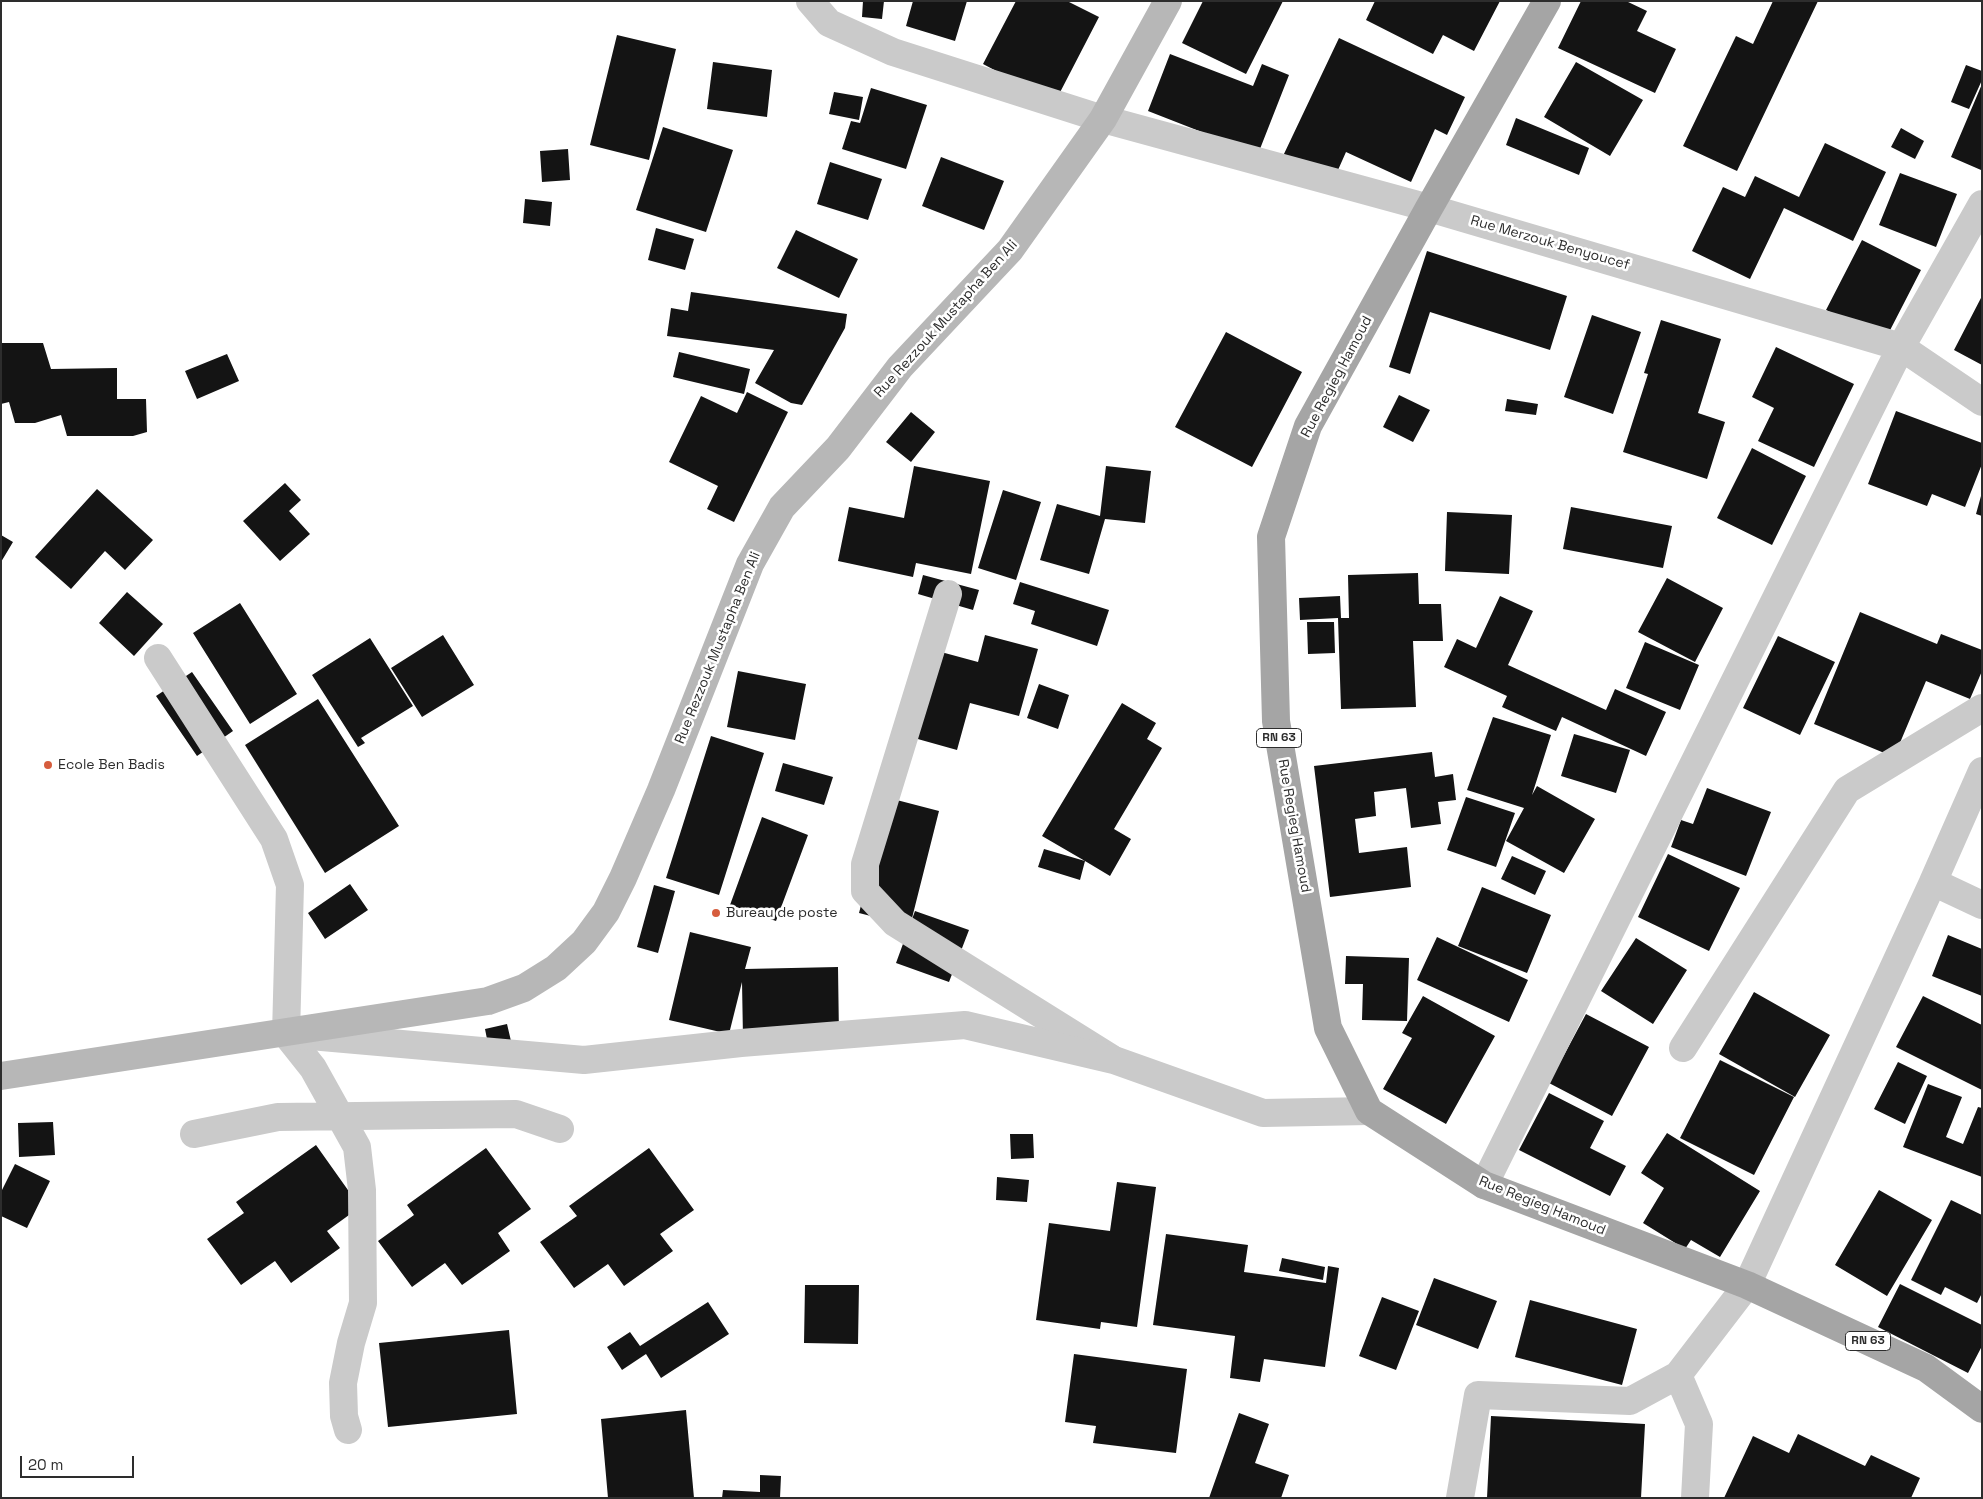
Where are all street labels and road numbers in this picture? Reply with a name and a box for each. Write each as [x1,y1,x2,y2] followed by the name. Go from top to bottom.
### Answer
[1469,212,1631,274] street label: Rue Merzouk Benyoucef
[871,237,1021,401] street label: Rue Rezzouk Mustapha Ben Ali
[1298,313,1376,441] street label: Rue Regieg Hamoud
[672,549,764,747] street label: Rue Rezzouk Mustapha Ben Ali
[1256,728,1302,748] road number: RN 63
[1274,758,1314,894] street label: Rue Regieg Hamoud
[1476,1173,1608,1239] street label: Rue Regieg Hamoud
[1846,1332,1890,1350] road number: RN 63

